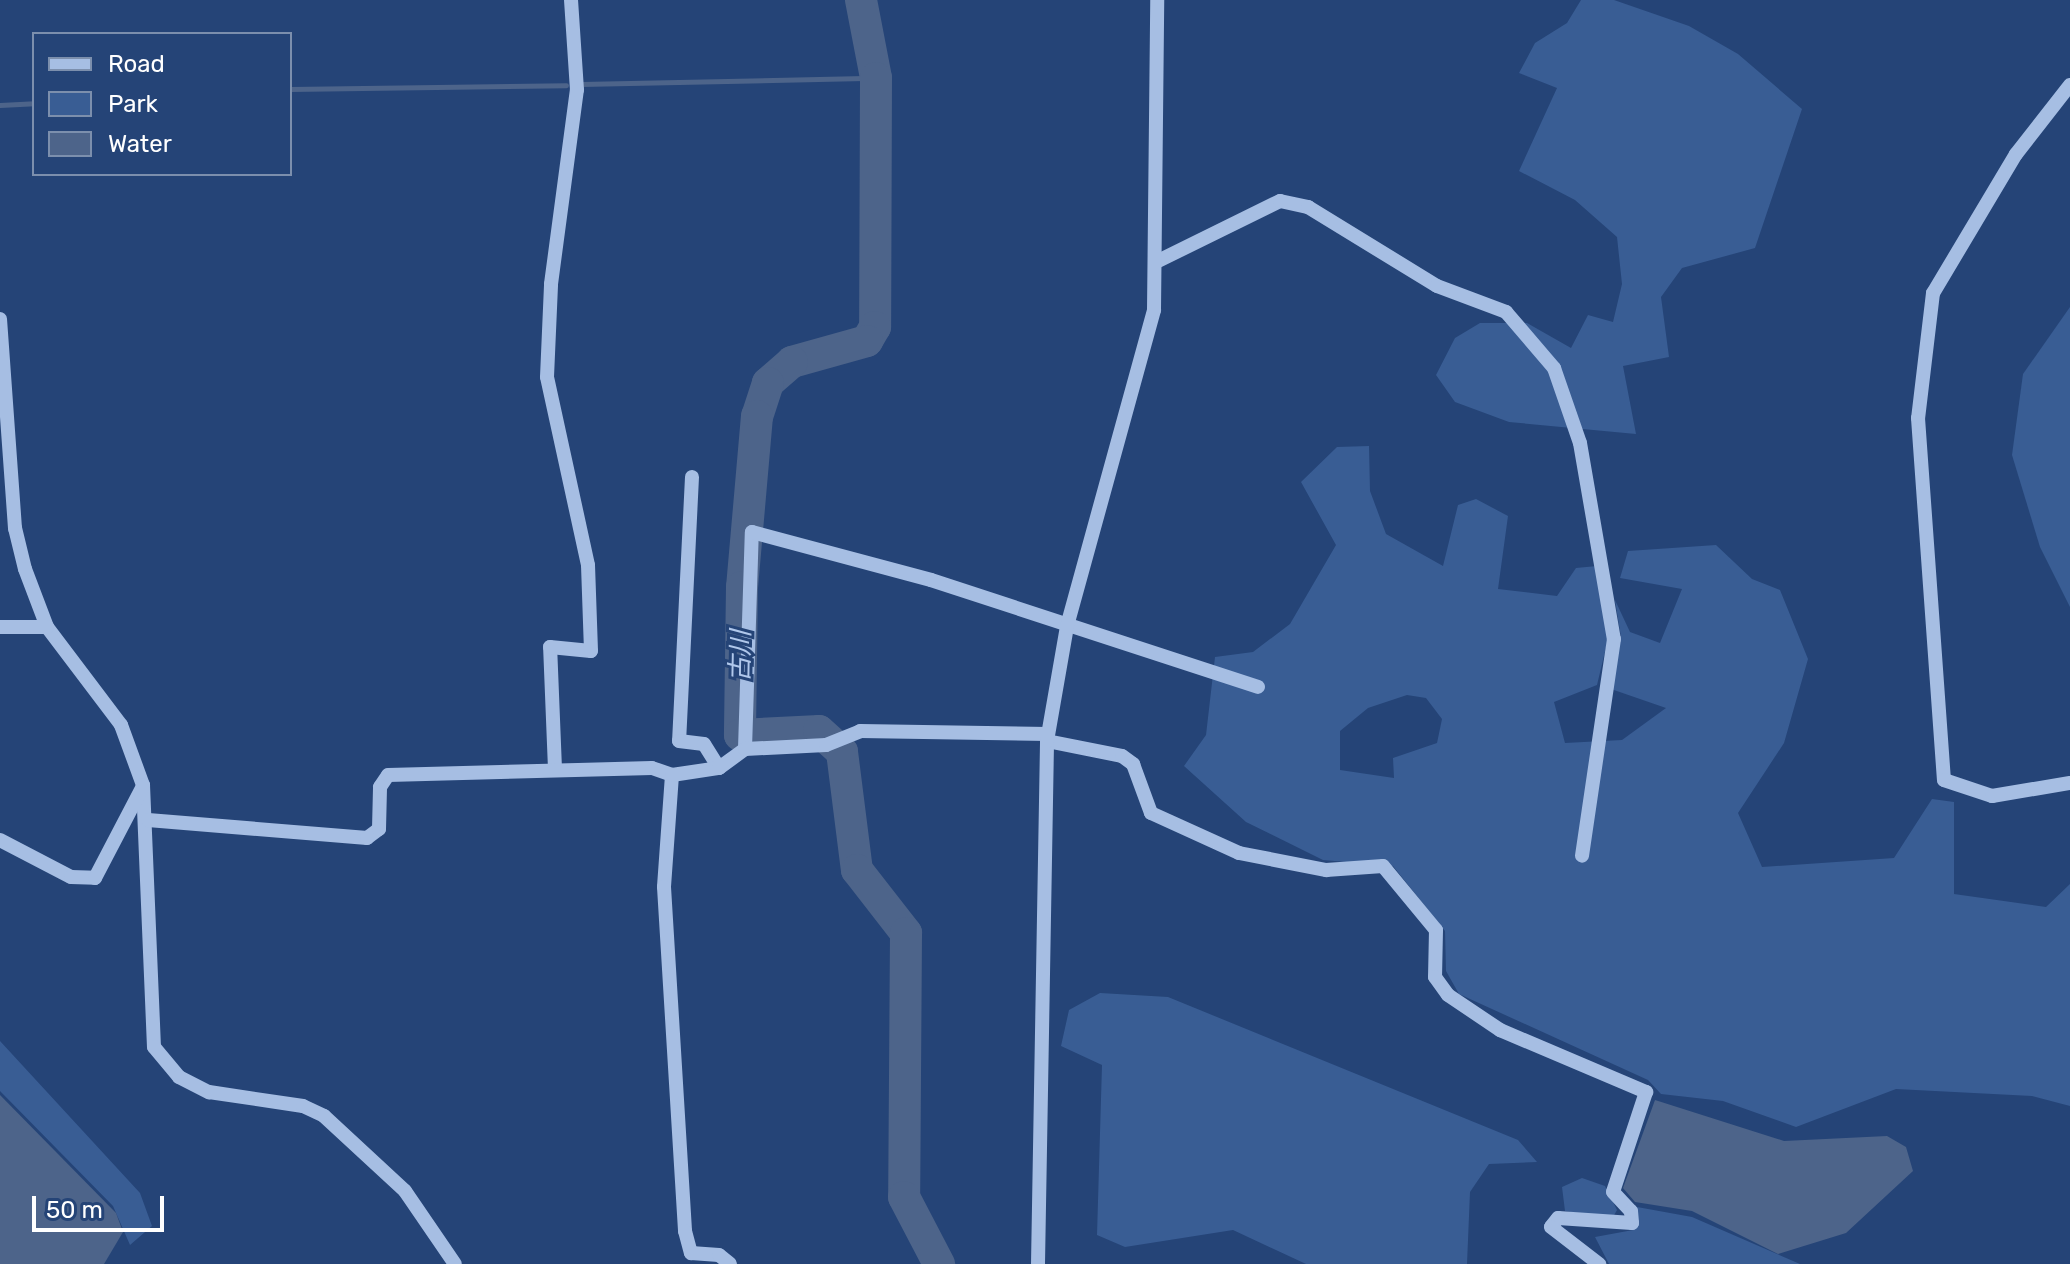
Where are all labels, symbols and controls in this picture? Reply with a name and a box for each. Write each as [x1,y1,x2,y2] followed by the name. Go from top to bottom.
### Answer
[32,32,292,176] legend
[108,50,165,78] text: Road
[108,90,158,118] text: Park
[108,130,172,158] text: Water
[725,630,757,682] water label: 古川
[36,1180,168,1230] scale bar
[46,1196,103,1224] text: 50 m

